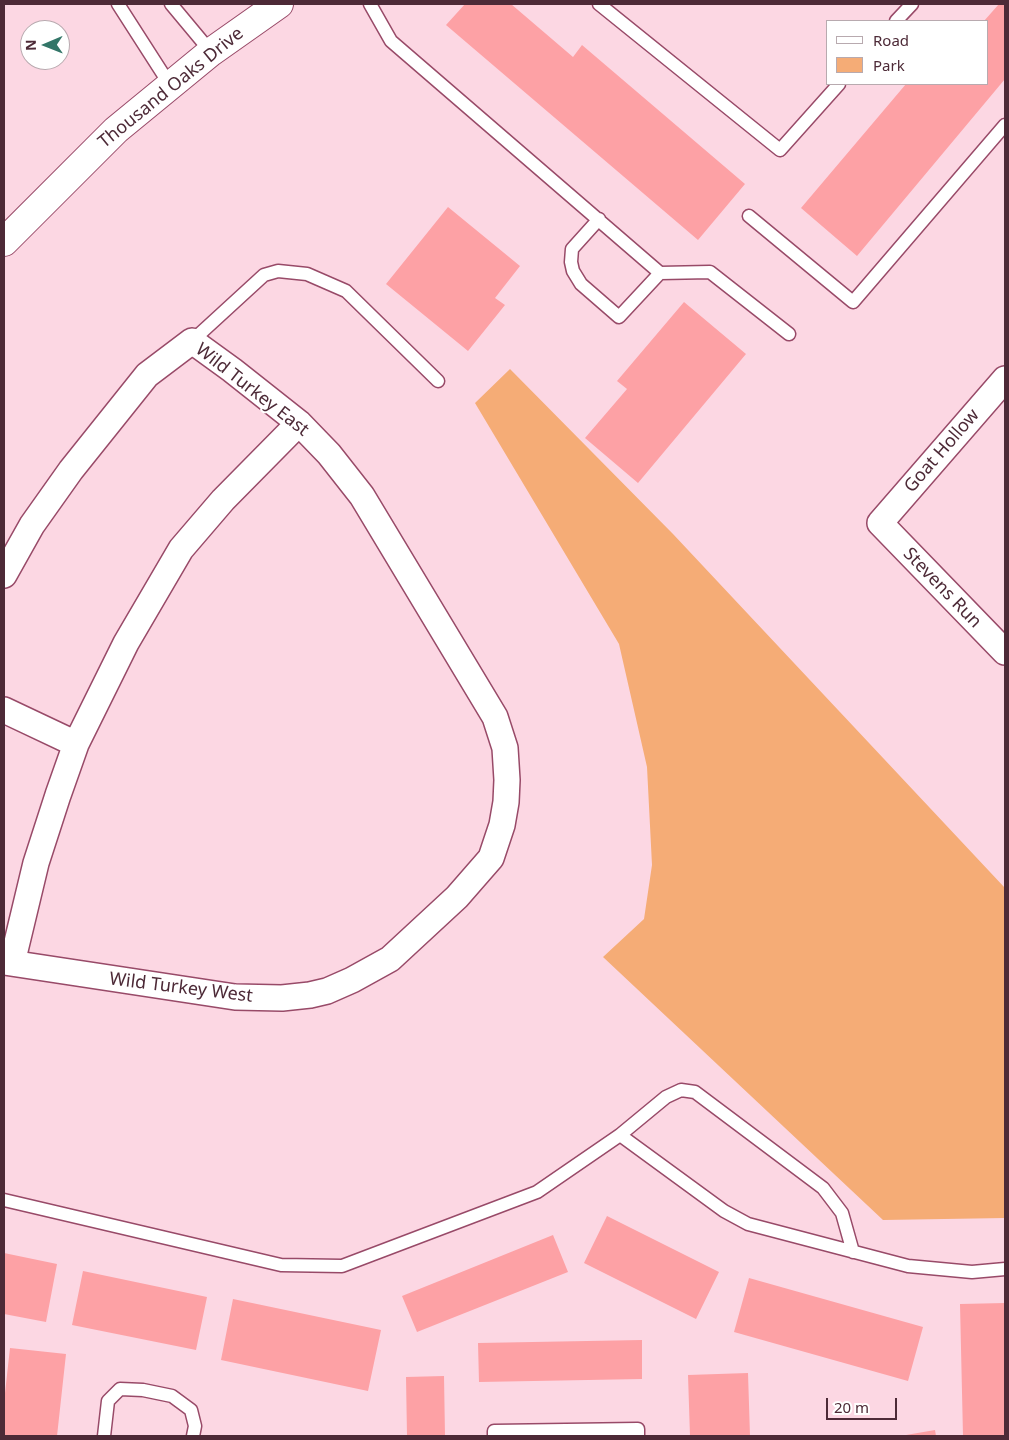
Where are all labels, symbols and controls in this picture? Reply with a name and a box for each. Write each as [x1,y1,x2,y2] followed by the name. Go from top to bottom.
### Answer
[20,20,70,70] north arrow
[826,20,989,85] legend
[94,23,248,153] street label: Thousand Oaks Drive
[873,30,909,50] text: Road
[21,39,40,51] text: N
[873,55,905,75] text: Park
[191,339,313,441] street label: Wild Turkey East
[900,405,984,497] street label: Goat Hollow
[898,543,986,633] street label: Stevens Run
[108,968,254,1008] street label: Wild Turkey West
[829,1388,900,1420] scale bar
[834,1397,869,1417] text: 20 m

